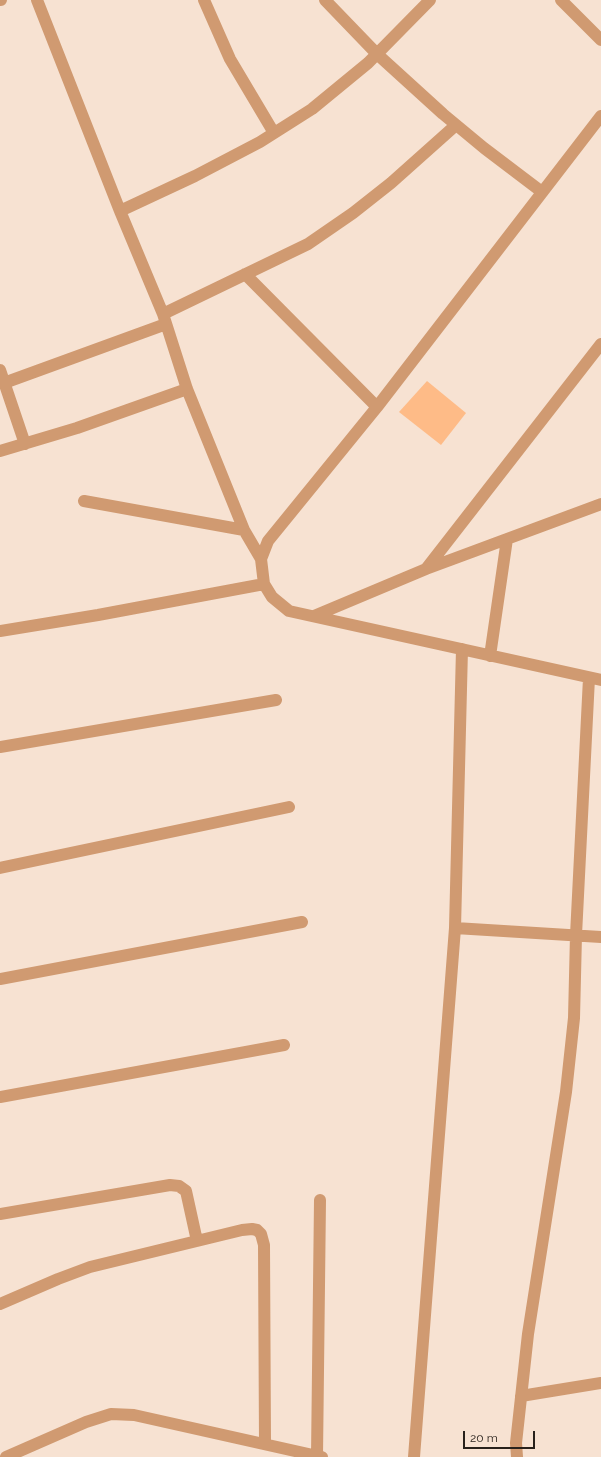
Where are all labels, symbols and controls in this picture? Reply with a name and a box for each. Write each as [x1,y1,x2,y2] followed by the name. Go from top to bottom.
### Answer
[465,1423,537,1449] scale bar
[470,1431,498,1445] text: 20 m

